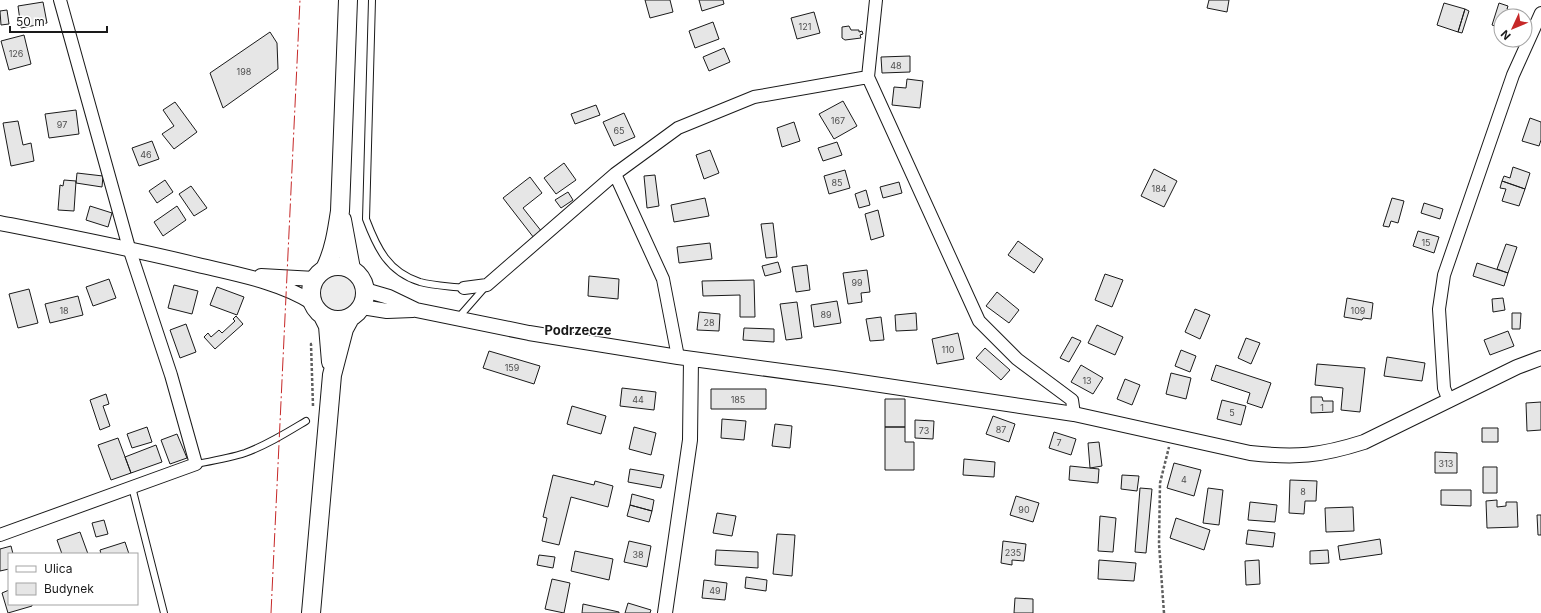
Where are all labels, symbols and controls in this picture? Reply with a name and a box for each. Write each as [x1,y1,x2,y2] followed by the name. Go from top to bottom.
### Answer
[10,8,107,34] scale bar
[1493,8,1533,48] north arrow
[16,14,45,29] text: 50 m
[799,21,811,32] house number: 121
[1498,27,1514,43] text: N
[9,48,24,59] house number: 126
[890,60,902,71] house number: 48
[237,66,252,77] house number: 198
[831,115,845,126] house number: 167
[57,119,67,130] house number: 97
[613,125,625,136] house number: 65
[140,149,152,160] house number: 46
[831,177,843,188] house number: 85
[1151,183,1167,194] house number: 184
[1421,237,1431,248] house number: 15
[851,277,863,288] house number: 99
[59,305,69,316] house number: 18
[1351,305,1366,316] house number: 109
[820,309,832,320] house number: 89
[703,317,715,328] house number: 28
[544,322,612,338] district label: Podrzecze
[942,344,955,355] house number: 110
[505,362,520,373] house number: 159
[1082,375,1092,386] house number: 13
[632,394,644,405] house number: 44
[731,394,745,405] house number: 185
[1320,402,1324,413] house number: 1
[1229,407,1235,418] house number: 5
[996,424,1006,435] house number: 87
[919,425,930,436] house number: 73
[1056,437,1062,448] house number: 7
[1439,458,1454,469] house number: 313
[1181,474,1187,485] house number: 4
[1300,486,1306,497] house number: 8
[1018,504,1030,515] house number: 90
[1005,547,1021,558] house number: 235
[632,549,644,560] house number: 38
[8,553,138,605] legend
[44,561,72,576] text: Ulica
[44,581,94,596] text: Budynek
[709,585,721,596] house number: 49

